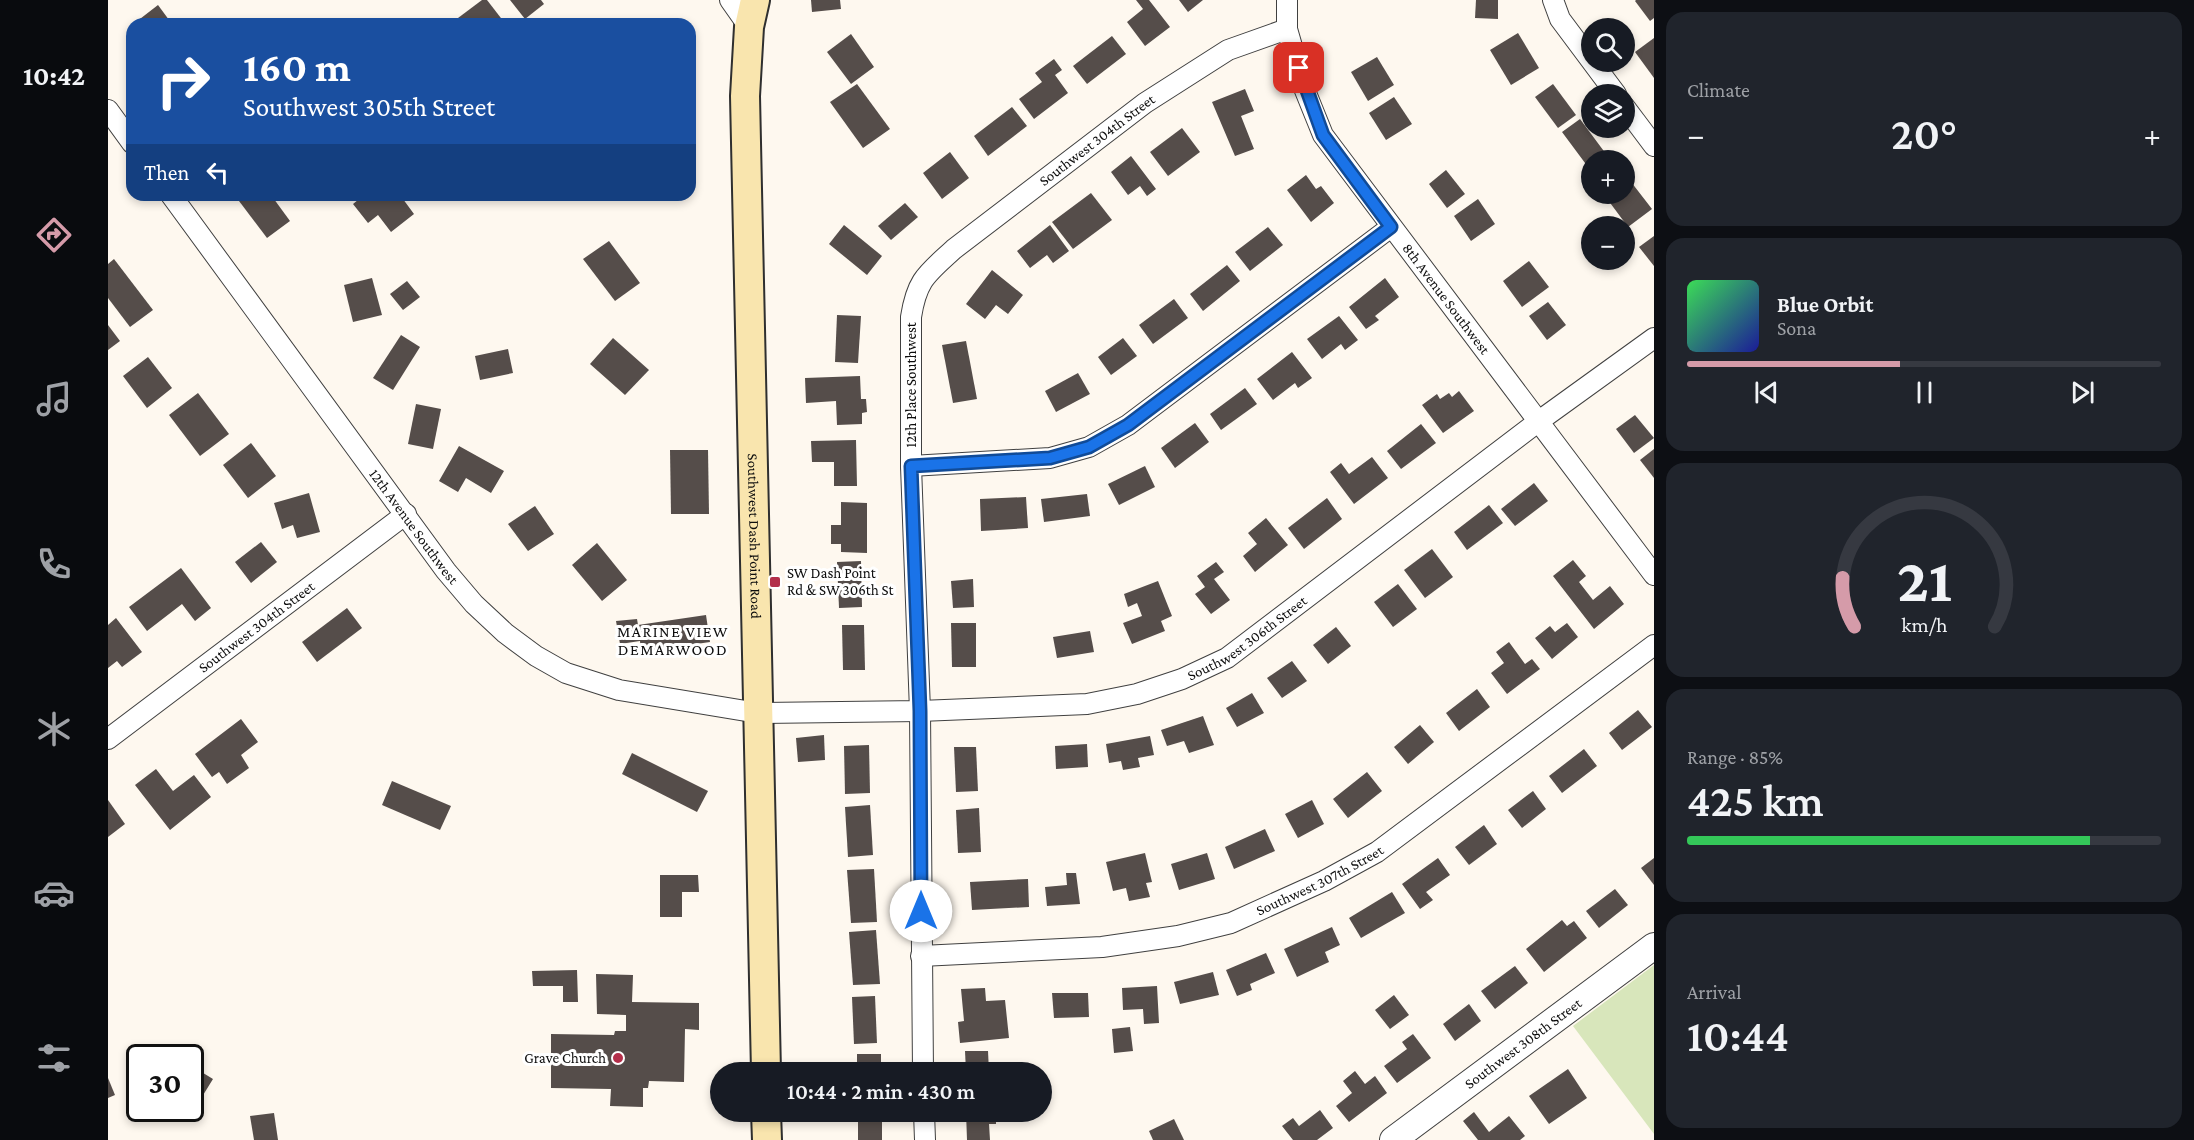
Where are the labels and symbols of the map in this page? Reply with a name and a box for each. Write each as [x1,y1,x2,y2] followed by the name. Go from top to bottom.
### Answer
[1273,42,1324,93] pin
[1036,90,1158,189] street label: Southwest 304th Street
[1399,240,1494,358] street label: 8th Avenue Southwest
[903,321,919,448] street label: 12th Place Southwest
[745,453,764,619] street label: Southwest Dash Point Road
[366,466,462,588] street label: 12th Avenue Southwest
[787,565,895,598] place label: SW Dash Point Rd & SW 306th St
[768,575,782,589] marker: SW Dash Point Rd & SW 306th St
[195,577,318,676] street label: Southwest 304th Street
[1185,592,1311,683] street label: Southwest 306th Street
[617,623,729,658] district label: MARINE VIEW DEMARWOOD
[1254,841,1387,919] street label: Southwest 307th Street
[889,879,953,943] position arrow
[1462,994,1585,1092] street label: Southwest 308th Street
[126,1044,204,1122] speed limit sign: 30
[524,1050,606,1066] place label: Grave Church
[611,1051,625,1065] marker: Grave Church

